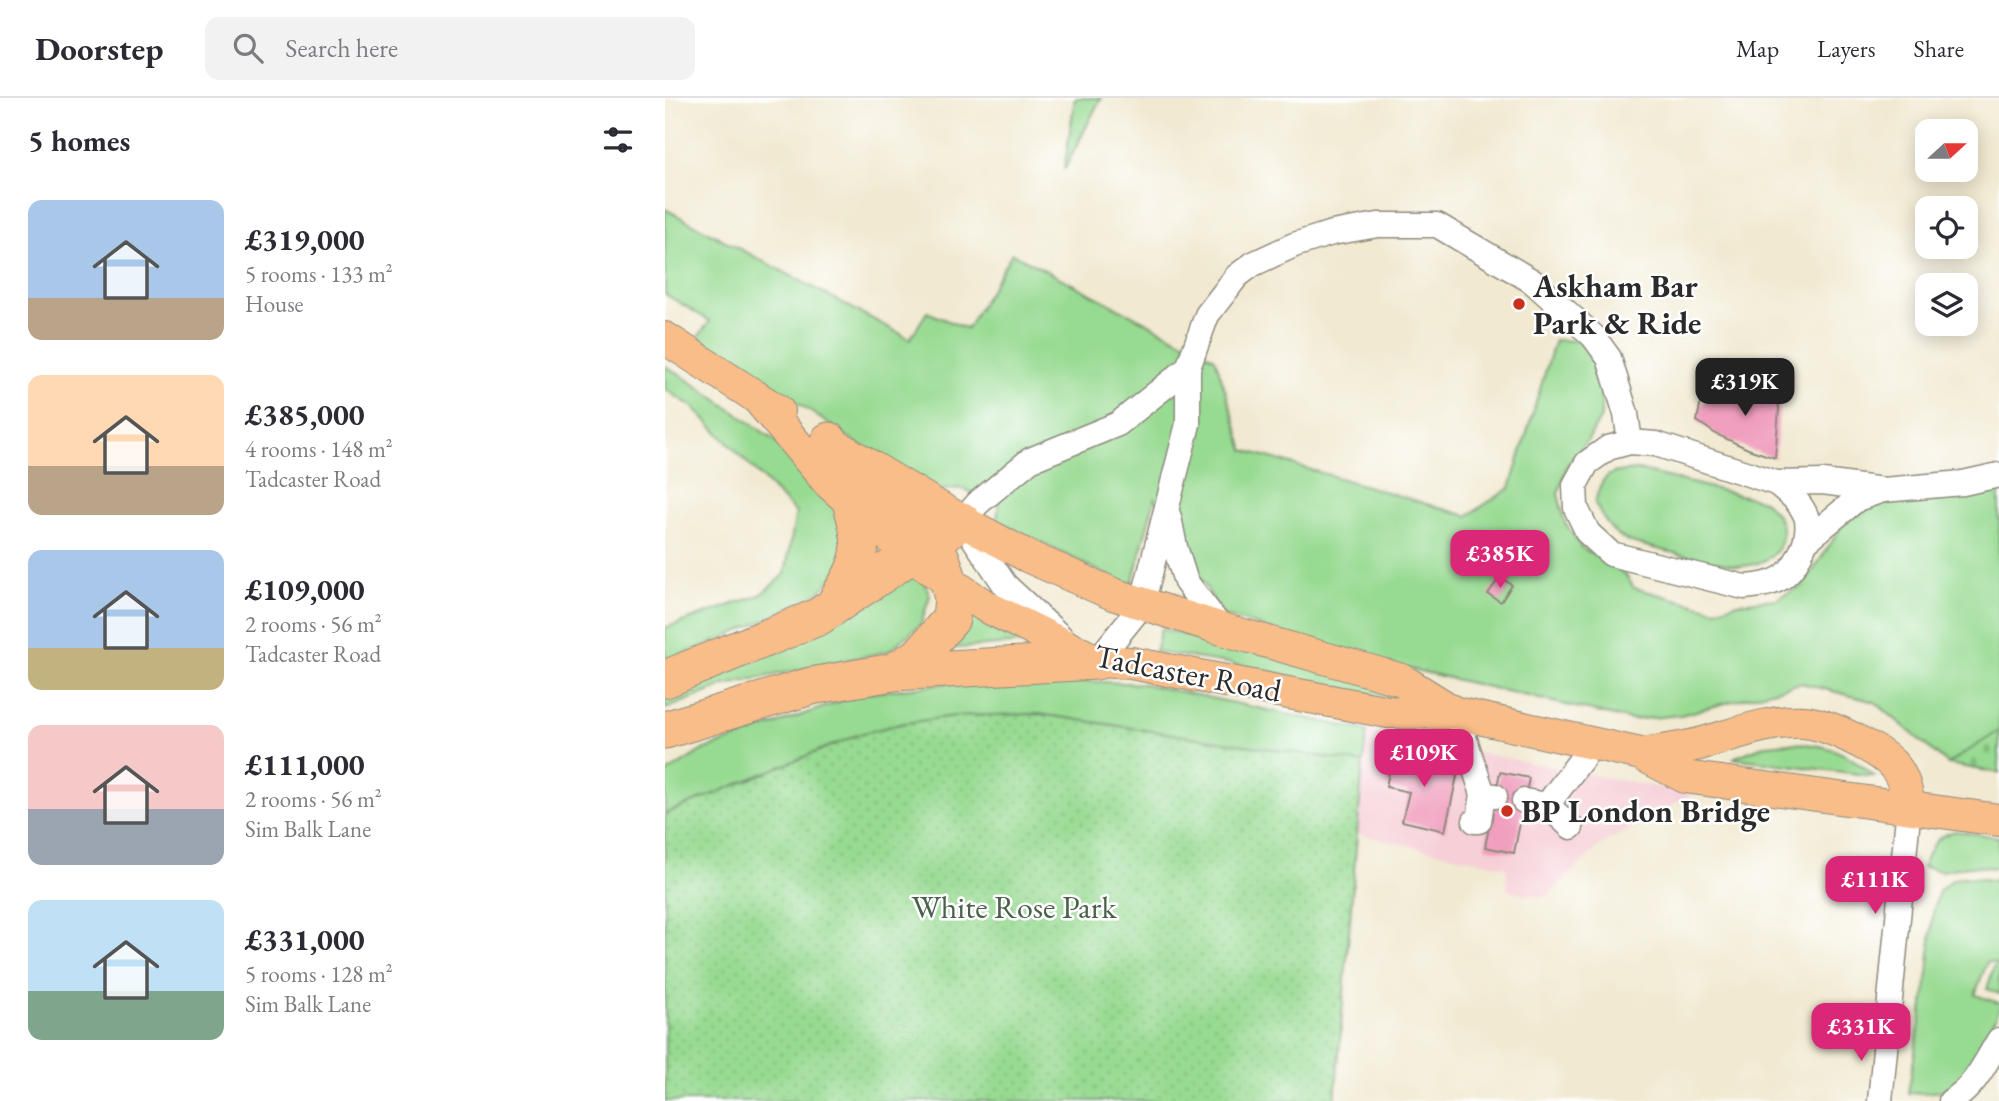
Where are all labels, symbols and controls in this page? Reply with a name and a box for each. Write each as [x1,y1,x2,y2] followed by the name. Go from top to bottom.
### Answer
[205,17,695,80] search box
[35,27,163,70] text: Doorstep
[229,29,267,67] icon: search
[285,31,398,65] text: Search here
[1736,33,1779,64] text: Map
[1817,33,1876,64] text: Layers
[1914,33,1964,64] text: Share
[1915,119,1977,182] north arrow
[1915,119,1978,336] map controls
[28,121,130,160] text: 5 homes
[599,121,637,159] icon: filters
[1915,196,1978,259] button: locate
[245,220,365,259] text: £319,000
[84,228,168,312] icon: home
[245,259,393,289] text: 5 rooms · 133 m²
[1532,265,1701,344] place label: Askham Bar Park & Ride
[1915,273,1978,336] button: layers
[245,289,304,319] text: House
[1511,296,1527,312] marker: Askham Bar Park & Ride
[1696,358,1794,418] pin: £319K
[1711,366,1779,396] text: £319K
[245,395,365,434] text: £385,000
[84,403,168,487] icon: home
[245,434,393,464] text: 4 rooms · 148 m²
[245,464,381,494] text: Tadcaster Road
[1451,531,1549,590] pin: £385K
[1466,538,1534,568] text: £385K
[245,570,365,609] text: £109,000
[84,578,168,662] icon: home
[245,609,382,639] text: 2 rooms · 56 m²
[1091,634,1286,712] street label: Tadcaster Road
[245,639,381,669] text: Tadcaster Road
[1375,730,1473,789] pin: £109K
[1390,737,1458,767] text: £109K
[245,745,365,784] text: £111,000
[84,753,168,837] icon: home
[245,784,382,814] text: 2 rooms · 56 m²
[1521,790,1770,832] place label: BP London Bridge
[1499,803,1515,819] marker: BP London Bridge
[245,814,371,844] text: Sim Balk Lane
[1826,856,1924,916] pin: £111K
[1841,864,1909,894] text: £111K
[912,886,1117,928] park label: White Rose Park
[245,920,365,959] text: £331,000
[84,928,168,1012] icon: home
[245,959,393,989] text: 5 rooms · 128 m²
[245,989,371,1019] text: Sim Balk Lane
[1812,1004,1910,1063] pin: £331K
[1827,1011,1895,1041] text: £331K

